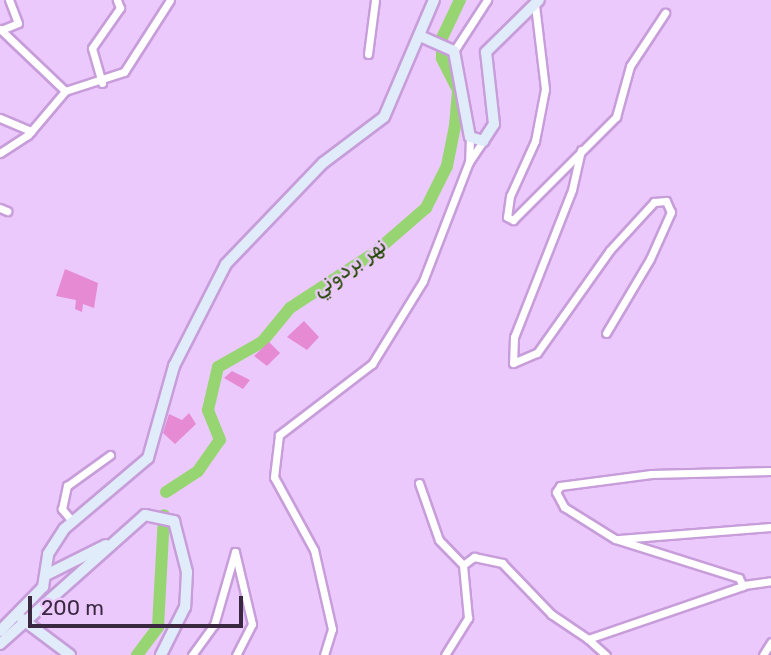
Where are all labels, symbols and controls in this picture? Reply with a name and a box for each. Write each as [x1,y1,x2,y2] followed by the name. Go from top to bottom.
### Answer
[307,232,391,302] water label: نهر بردوني
[32,582,247,626] scale bar
[41,595,104,620] text: 200 m

